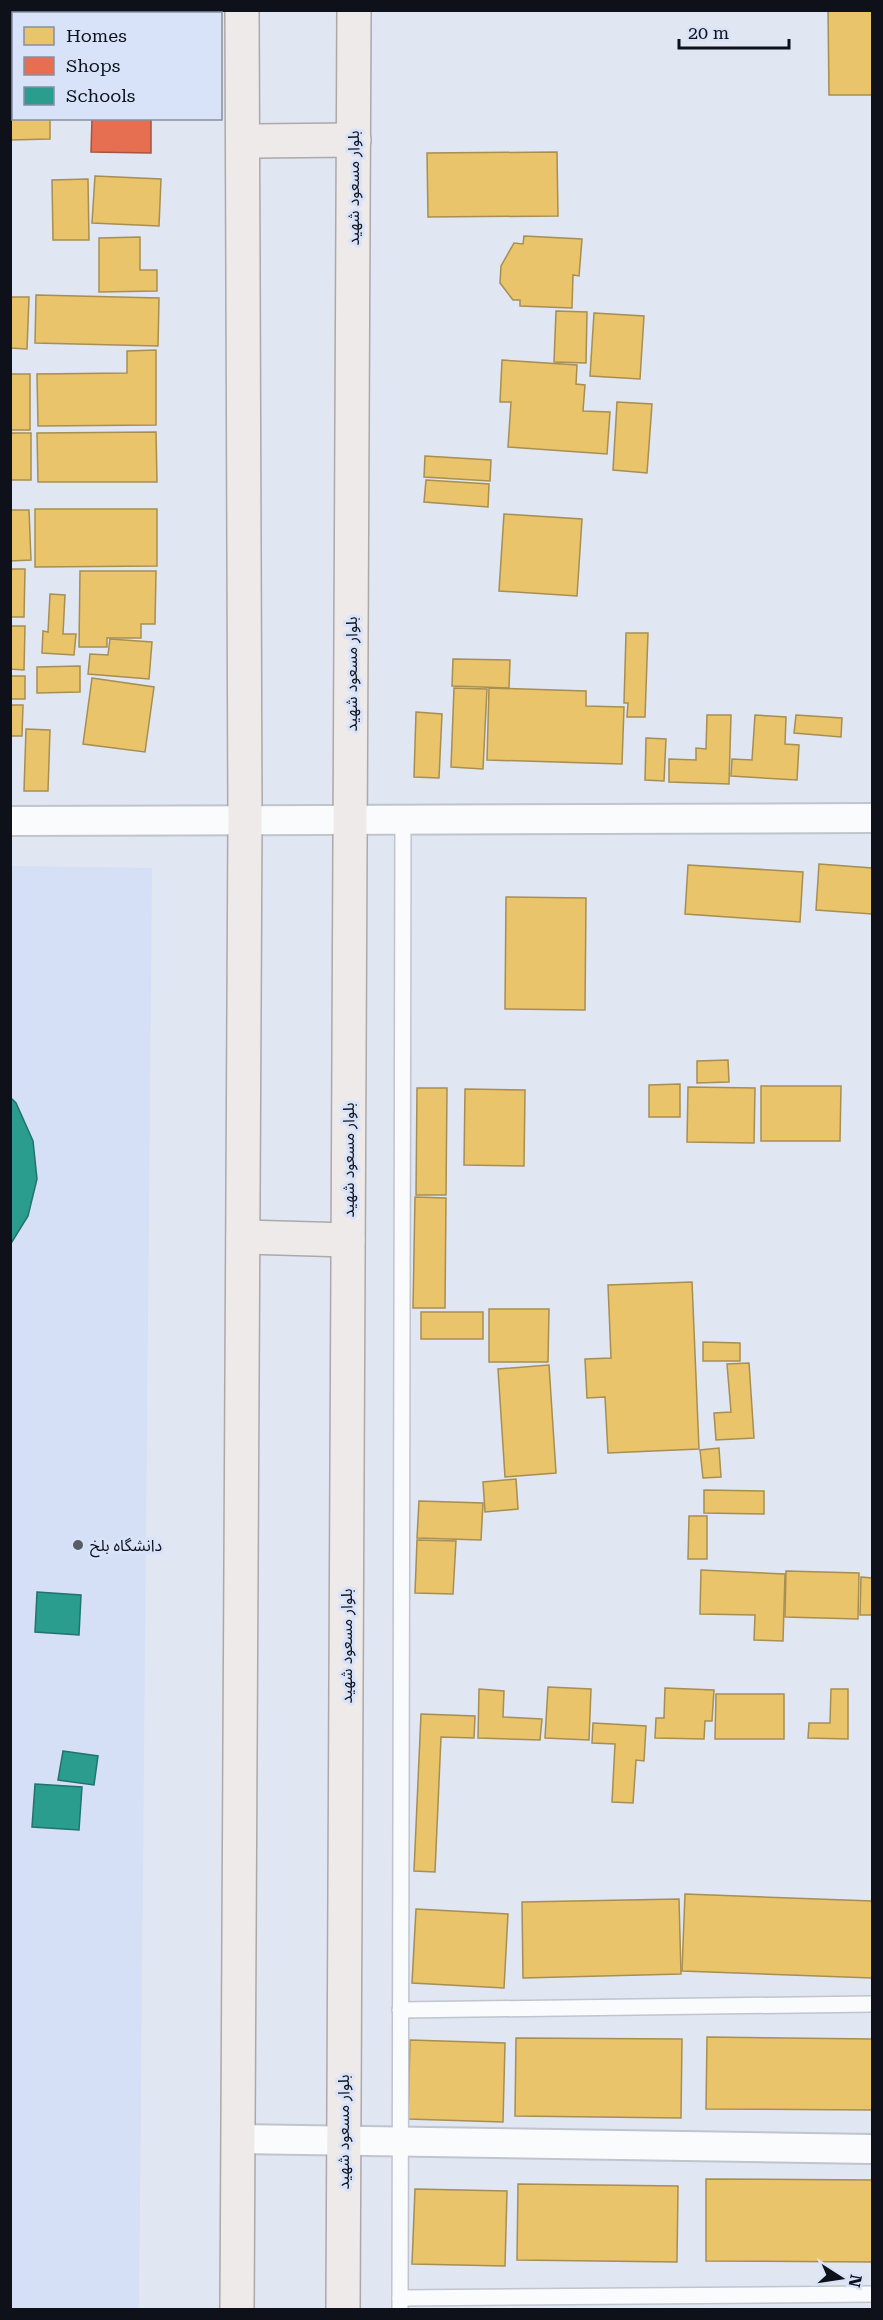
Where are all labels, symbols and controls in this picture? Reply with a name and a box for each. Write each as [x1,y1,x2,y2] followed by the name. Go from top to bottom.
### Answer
[12,12,222,120] legend
[679,12,788,50] scale bar
[688,22,729,43] text: 20 m
[66,25,127,46] text: Homes
[66,55,120,76] text: Shops
[66,85,135,106] text: Schools
[344,130,363,246] street label: بلوار مسعود شهید
[342,616,361,732] street label: بلوار مسعود شهید
[339,1102,358,1218] street label: بلوار مسعود شهید
[90,1536,162,1558] place label: دانشگاه بلخ
[71,1538,85,1552] marker: دانشگاه بلخ
[337,1588,356,1704] street label: بلوار مسعود شهید
[334,2074,353,2190] street label: بلوار مسعود شهید
[811,2248,871,2308] north arrow
[845,2273,866,2289] text: N

